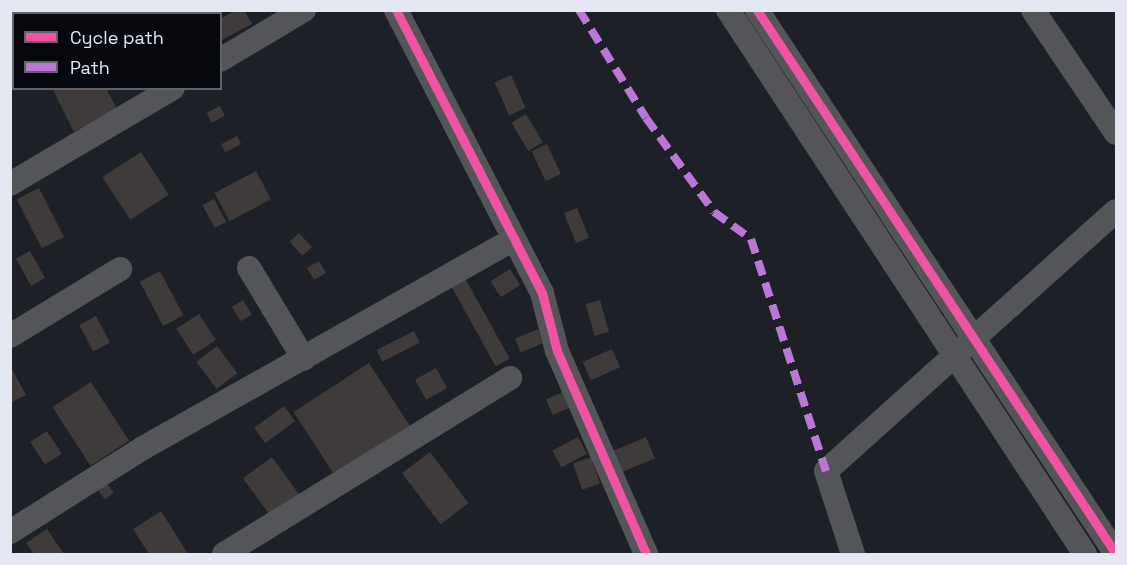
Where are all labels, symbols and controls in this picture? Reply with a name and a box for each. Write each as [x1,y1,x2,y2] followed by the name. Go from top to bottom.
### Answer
[12,12,222,90] legend
[70,26,164,49] text: Cycle path
[70,56,110,79] text: Path

